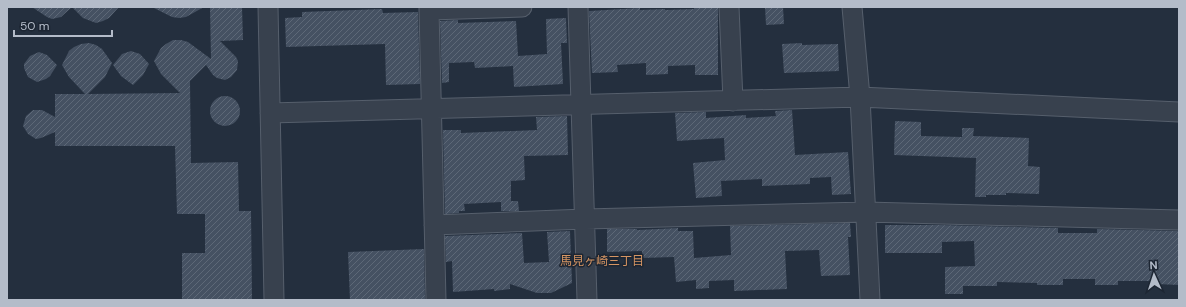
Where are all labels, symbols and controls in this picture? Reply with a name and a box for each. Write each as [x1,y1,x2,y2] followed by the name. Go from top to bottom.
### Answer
[14,12,112,38] scale bar
[20,18,49,34] text: 50 m
[560,253,644,269] district label: 馬見ヶ崎三丁目
[1134,255,1174,295] north arrow
[1149,258,1158,272] text: N

